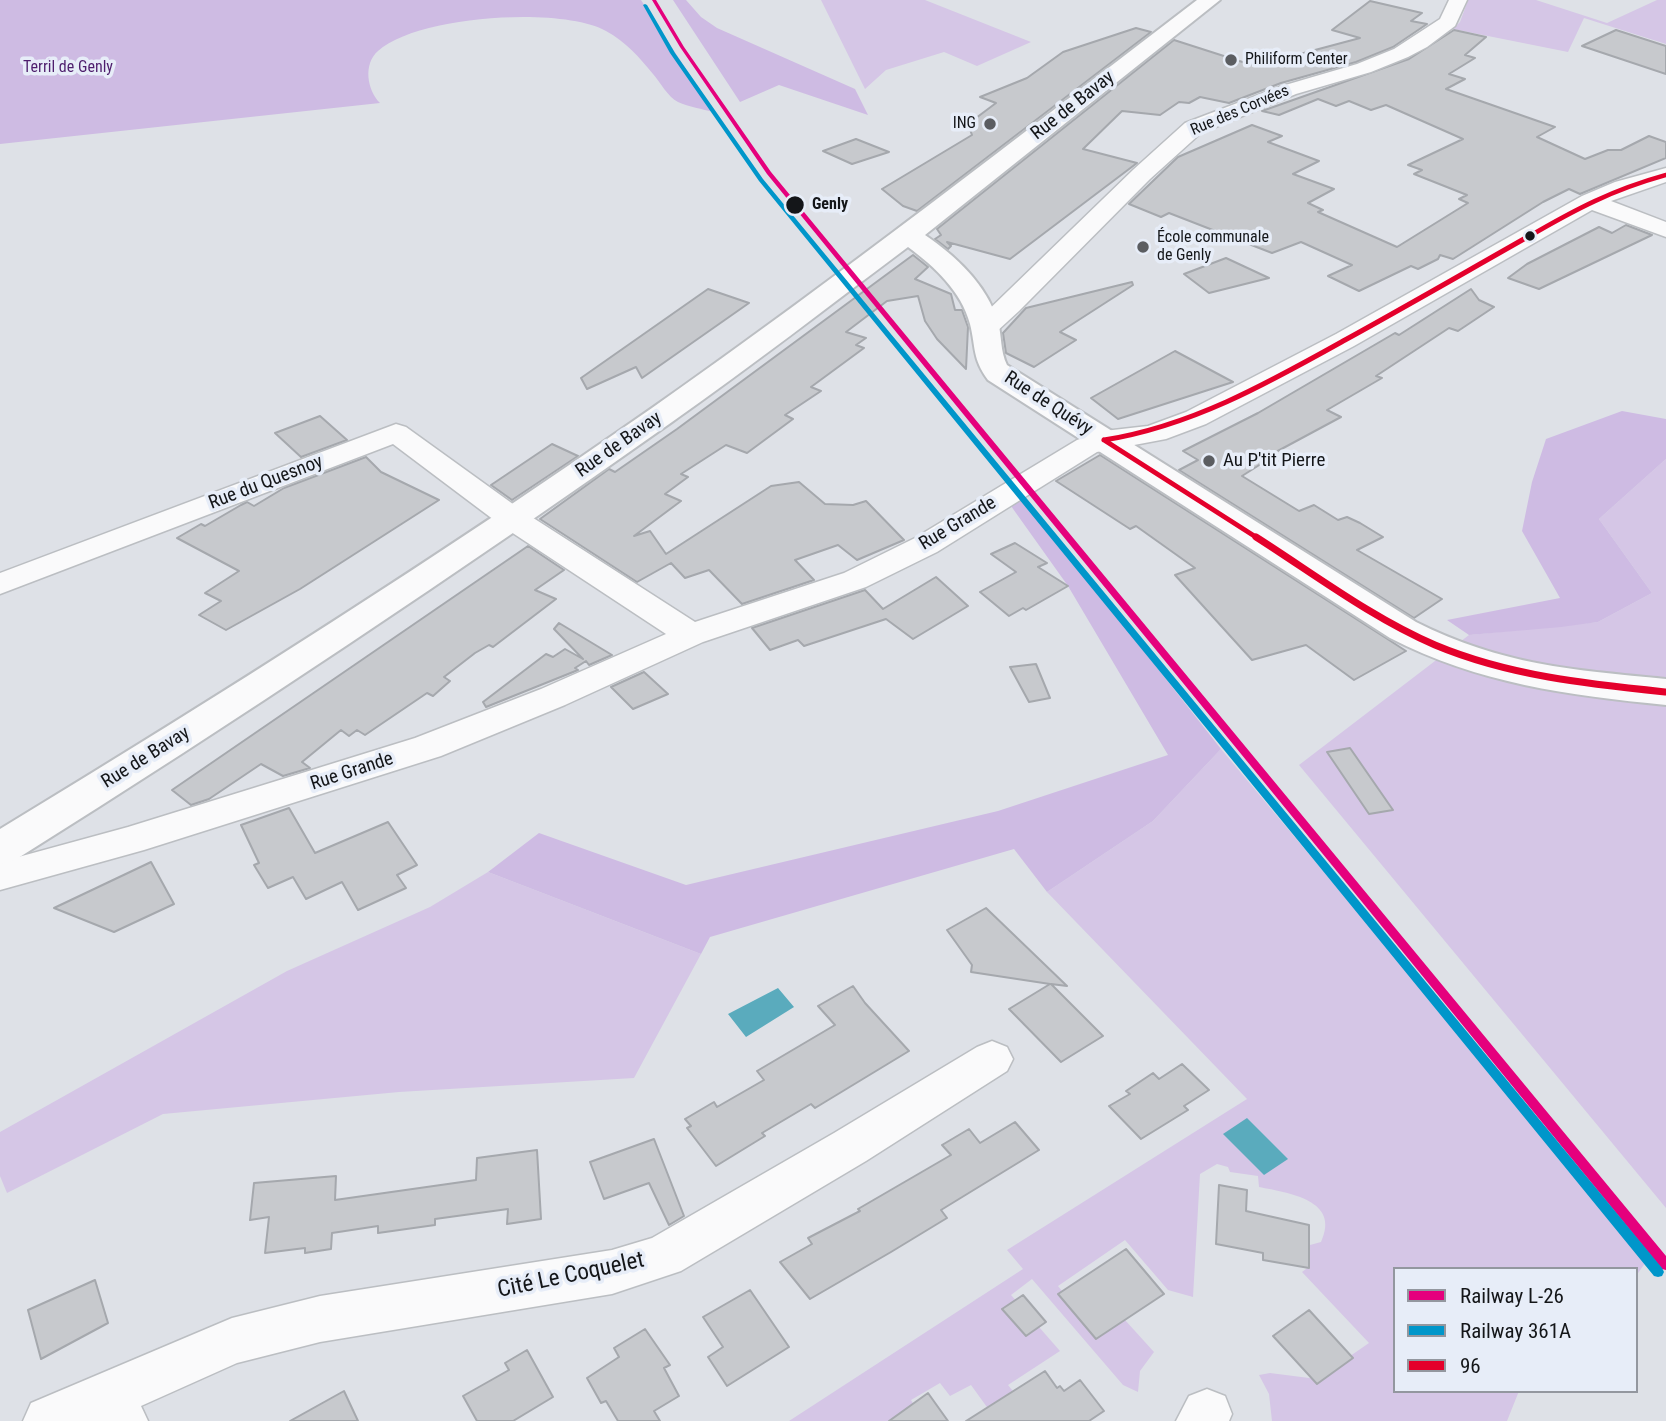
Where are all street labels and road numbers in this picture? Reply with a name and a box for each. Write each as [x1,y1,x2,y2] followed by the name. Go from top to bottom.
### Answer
[1027,66,1119,146] street label: Rue de Bavay
[1188,82,1292,140] street label: Rue des Corvées
[1000,367,1096,441] street label: Rue de Quévy
[572,407,666,483] street label: Rue de Bavay
[206,451,326,515] street label: Rue du Quesnoy
[915,492,1001,556] street label: Rue Grande
[98,722,194,794] street label: Rue de Bavay
[308,748,396,796] street label: Rue Grande
[495,1247,647,1305] street label: Cité Le Coquelet

